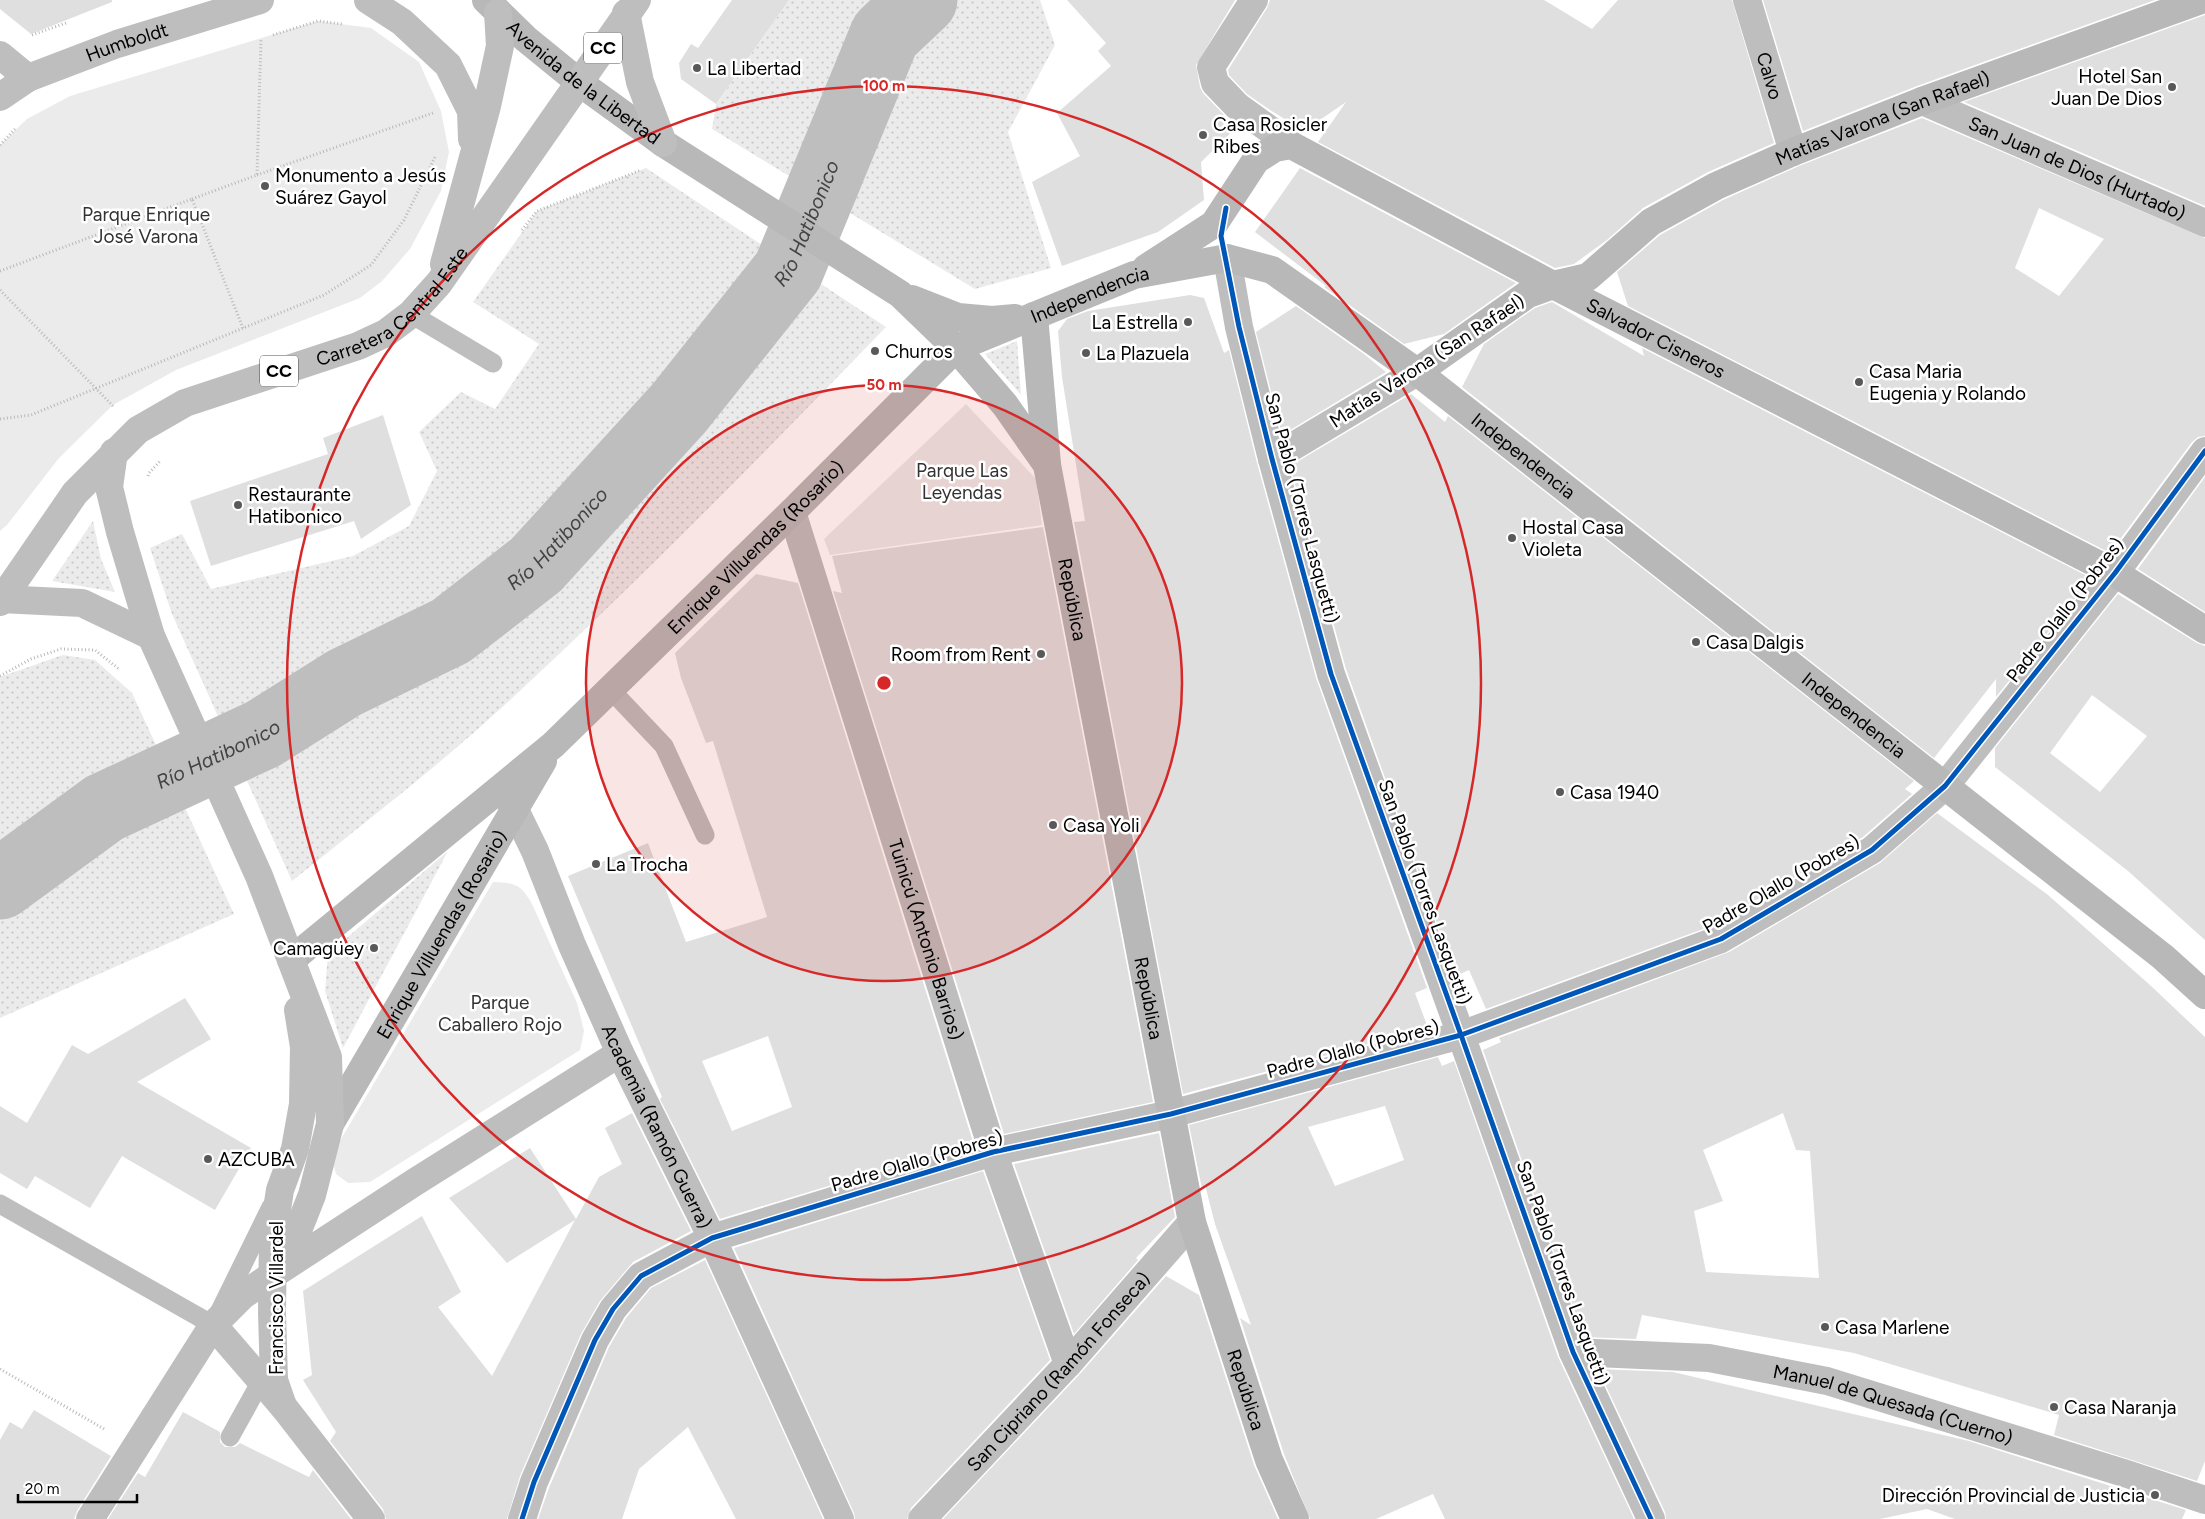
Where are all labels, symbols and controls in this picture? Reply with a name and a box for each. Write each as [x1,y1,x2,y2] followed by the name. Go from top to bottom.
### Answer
[502,15,665,149] street label: Avenida de la Libertad
[82,17,171,67] street label: Humboldt
[584,32,622,64] road number: CC
[1752,49,1788,102] street label: Calvo
[707,57,801,80] place label: La Libertad
[691,62,703,74] marker: La Libertad
[2051,65,2162,110] place label: Hotel San Juan De Dios
[1772,66,1993,170] street label: Matías Varona (San Rafael)
[863,77,905,95] text: 100 m
[2166,81,2178,93] marker: Hotel San Juan De Dios
[1965,111,2189,225] street label: San Juan de Dios (Hurtado)
[1213,113,1328,158] place label: Casa Rosicler Ribes
[1197,129,1209,141] marker: Casa Rosicler Ribes
[768,157,844,291] water label: Río Hatibonico
[275,164,446,209] place label: Monumento a Jesús Suárez Gayol
[259,180,271,192] marker: Monumento a Jesús Suárez Gayol
[82,203,210,248] park label: Parque Enrique José Varona
[313,242,472,371] street label: Carretera Central Este
[1027,261,1151,328] street label: Independencia
[1325,289,1529,433] street label: Matías Varona (San Rafael)
[1583,293,1729,383] street label: Salvador Cisneros
[1092,311,1178,334] place label: La Estrella
[1182,316,1194,328] marker: La Estrella
[885,340,953,363] place label: Churros
[1096,342,1189,365] place label: La Plazuela
[869,345,881,357] marker: Churros
[1080,347,1092,359] marker: La Plazuela
[260,356,298,386] road number: CC
[1869,360,2026,405] place label: Casa Maria Eugenia y Rolando
[866,376,902,394] text: 50 m
[1853,376,1865,388] marker: Casa Maria Eugenia y Rolando
[1260,390,1344,626] street label: San Pablo (Torres Lasquetti)
[1467,408,1580,504] street label: Independencia
[662,456,848,639] street label: Enrique Villuendas (Rosario)
[916,459,1008,504] park label: Parque Las Leyendas
[502,482,613,595] water label: Río Hatibonico
[248,483,351,528] place label: Restaurante Hatibonico
[232,499,244,511] marker: Restaurante Hatibonico
[1522,516,1624,561] place label: Hostal Casa Violeta
[1506,532,1518,544] marker: Hostal Casa Violeta
[2001,533,2129,687] street label: Padre Olallo (Pobres)
[1054,556,1092,643] street label: República
[1706,631,1804,654] place label: Casa Dalgis
[1690,636,1702,648] marker: Casa Dalgis
[891,643,1031,666] place label: Room from Rent
[1035,648,1047,660] marker: Room from Rent
[1798,667,1911,763] street label: Independencia
[875,674,893,692] centre of rings
[152,714,285,794] water label: Río Hatibonico
[1374,776,1476,1008] street label: San Pablo (Torres Lasquetti)
[1570,781,1659,804] place label: Casa 1940
[1554,786,1566,798] marker: Casa 1940
[1063,814,1140,837] place label: Casa Yoli
[1047,819,1059,831] marker: Casa Yoli
[371,826,512,1043] street label: Enrique Villuendas (Rosario)
[1698,830,1864,938] street label: Padre Olallo (Pobres)
[884,836,969,1043] street label: Tuinicú (Antonio Barrios)
[606,853,688,876] place label: La Trocha
[590,858,602,870] marker: La Trocha
[273,937,364,960] place label: Camagüey
[368,942,380,954] marker: Camagüey
[1130,955,1168,1041] street label: República
[438,991,562,1036] park label: Parque Caballero Rojo
[1264,1015,1442,1083] street label: Padre Olallo (Pobres)
[597,1021,717,1232] street label: Academia (Ramón Guerra)
[828,1125,1006,1197] street label: Padre Olallo (Pobres)
[218,1148,295,1171] place label: AZCUBA
[202,1153,214,1165] marker: AZCUBA
[1512,1157,1614,1389] street label: San Pablo (Torres Lasquetti)
[265,1221,288,1375] street label: Francisco Villardel
[962,1267,1155,1476] street label: San Cipriano (Ramón Fonseca)
[1835,1316,1949,1339] place label: Casa Marlene
[1819,1321,1831,1333] marker: Casa Marlene
[1222,1346,1270,1433] street label: República
[1771,1359,2016,1449] street label: Manuel de Quesada (Cuerno)
[2064,1396,2177,1419] place label: Casa Naranja
[2048,1401,2060,1413] marker: Casa Naranja
[18,1472,136,1504] scale bar
[25,1480,59,1498] text: 20 m
[1882,1484,2145,1507] place label: Dirección Provincial de Justicia
[2149,1489,2161,1501] marker: Dirección Provincial de Justicia

